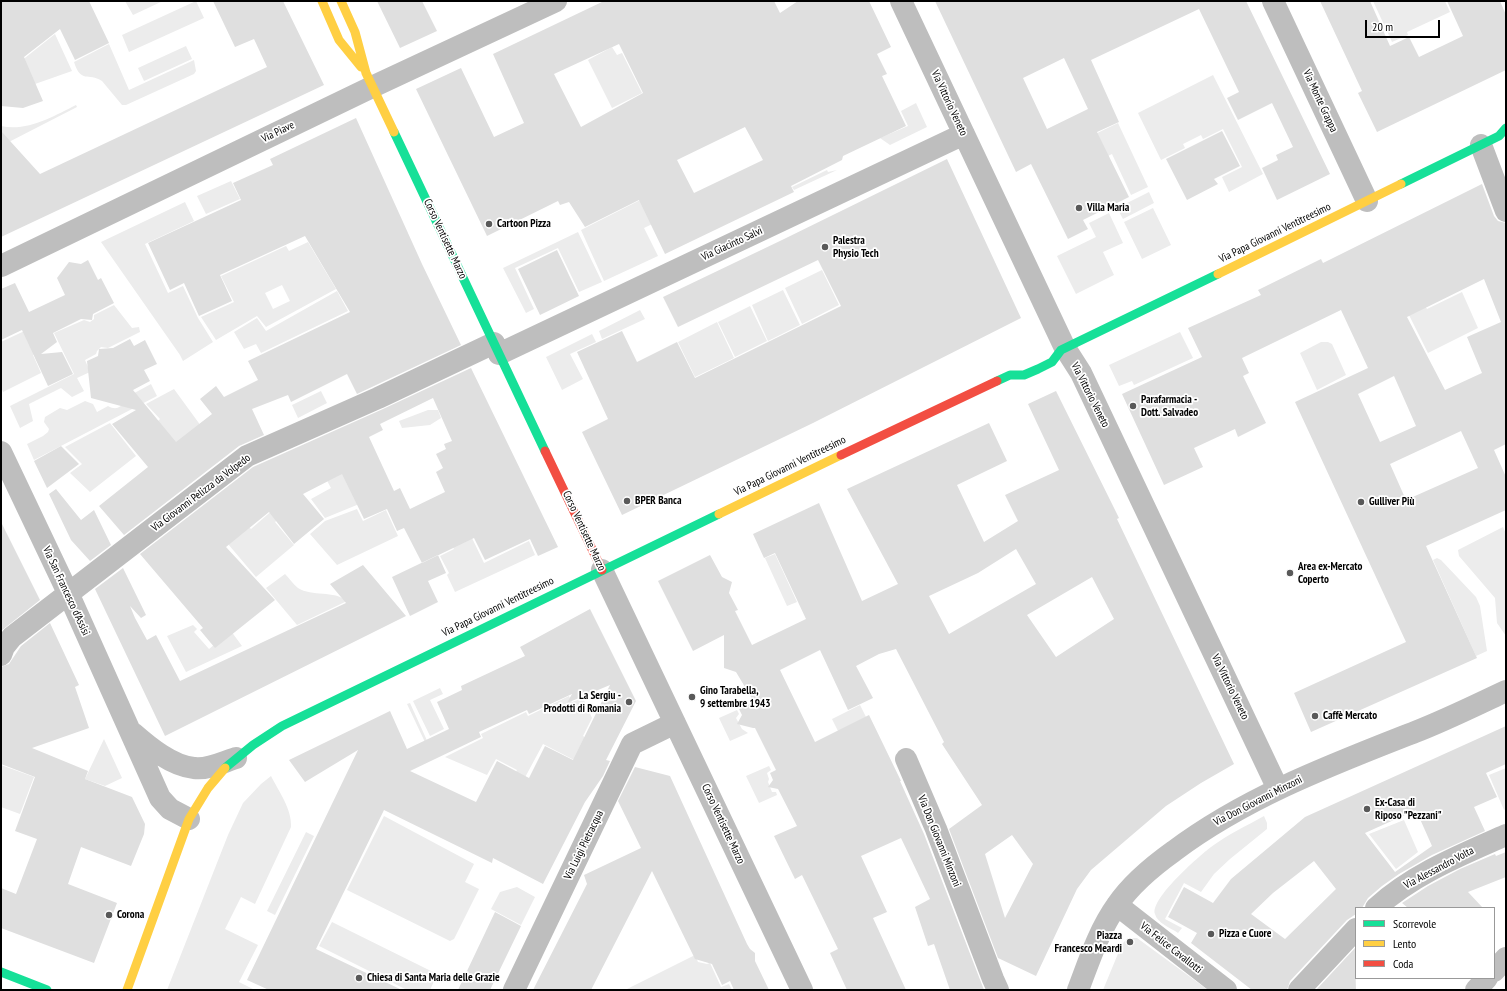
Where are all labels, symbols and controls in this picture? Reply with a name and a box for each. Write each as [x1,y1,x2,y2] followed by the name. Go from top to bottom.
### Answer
[1367,12,1442,38] scale bar
[1372,19,1393,34] text: 20 m
[928,68,970,138] street label: Via Vittorio Veneto
[1300,68,1340,134] street label: Via Monte Grappa
[259,118,297,146] street label: Via Piave
[421,197,469,281] street label: Corso Ventisette Marzo
[1217,200,1333,266] street label: Via Papa Giovanni Ventitreesimo
[1087,201,1129,215] place label: Villa Maria
[1074,203,1084,213] marker: Villa Maria
[497,217,551,231] place label: Cartoon Pizza
[484,219,494,229] marker: Cartoon Pizza
[699,224,765,264] street label: Via Giacinto Salvi
[833,234,879,260] place label: Palestra Physio Tech
[820,242,830,252] marker: Palestra Physio Tech
[1068,360,1112,430] street label: Via Vittorio Veneto
[1141,393,1198,419] place label: Parafarmacia - Dott. Salvadeo
[1128,401,1138,411] marker: Parafarmacia - Dott. Salvadeo
[732,433,848,499] street label: Via Papa Giovanni Ventitreesimo
[149,451,253,535] street label: Via Giovanni Pelizza da Volpedo
[560,489,608,573] street label: Corso Ventisette Marzo
[635,494,681,508] place label: BPER Banca
[1369,495,1414,509] place label: Gulliver Più
[622,496,632,506] marker: BPER Banca
[1356,497,1366,507] marker: Gulliver Più
[40,544,92,638] street label: Via San Francesco d'Assisi
[1298,560,1362,586] place label: Area ex-Mercato Coperto
[1285,568,1295,578] marker: Area ex-Mercato Coperto
[440,574,556,640] street label: Via Papa Giovanni Ventitreesimo
[1208,652,1252,722] street label: Via Vittorio Veneto
[700,684,770,710] place label: Gino Tarabella, 9 settembre 1943
[544,689,621,715] place label: La Sergiu - Prodotti di Romania
[687,692,697,702] marker: Gino Tarabella, 9 settembre 1943
[624,697,634,707] marker: La Sergiu - Prodotti di Romania
[1323,709,1377,723] place label: Caffè Mercato
[1310,711,1320,721] marker: Caffè Mercato
[1212,773,1304,829] street label: Via Don Giovanni Minzoni
[699,782,747,866] street label: Corso Ventisette Marzo
[915,793,963,889] street label: Via Don Giovanni Minzoni
[1375,796,1442,822] place label: Ex-Casa di Riposo "Pezzani"
[1362,804,1372,814] marker: Ex-Casa di Riposo "Pezzani"
[562,808,606,882] street label: Via Luigi Pietracqua
[1402,844,1476,892] street label: Via Alessandro Volta
[1355,907,1495,979] legend
[117,908,144,922] place label: Corona
[104,910,114,920] marker: Corona
[1393,916,1436,931] text: Scorrevole
[1137,920,1205,976] street label: Via Felice Cavallotti
[1219,927,1272,941] place label: Pizza e Cuore
[1054,929,1122,955] place label: Piazza Francesco Meardi
[1206,929,1216,939] marker: Pizza e Cuore
[1393,936,1416,951] text: Lento
[1125,937,1135,947] marker: Piazza Francesco Meardi
[1393,956,1413,971] text: Coda
[367,971,500,985] place label: Chiesa di Santa Maria delle Grazie
[354,973,364,983] marker: Chiesa di Santa Maria delle Grazie

